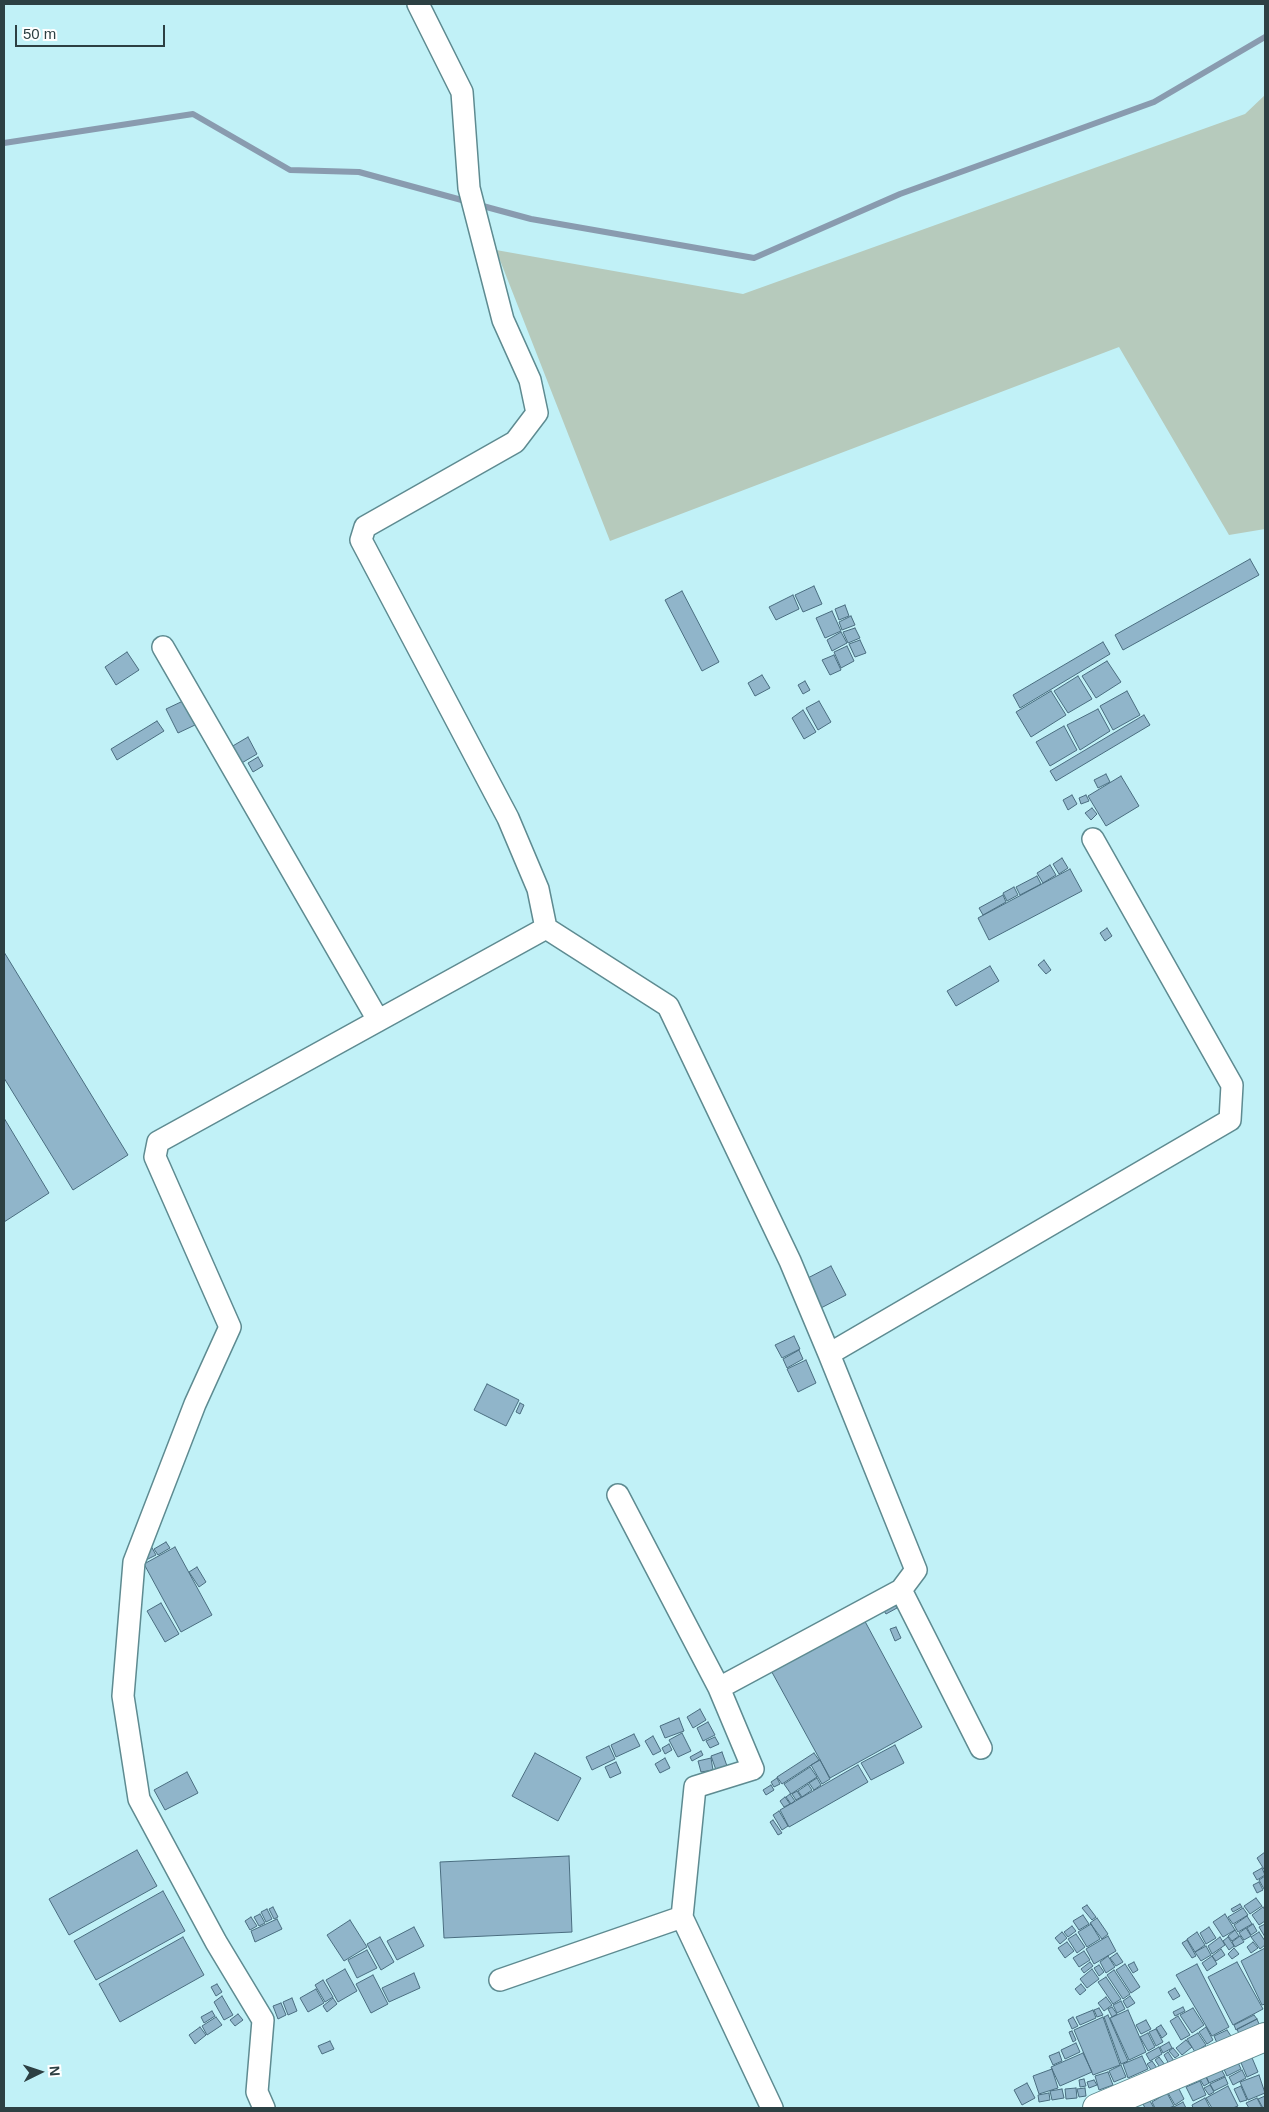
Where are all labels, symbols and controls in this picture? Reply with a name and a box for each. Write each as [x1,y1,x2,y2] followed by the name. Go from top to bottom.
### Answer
[18,15,168,47] scale bar
[23,25,56,42] text: 50 m
[15,2047,65,2097] north arrow
[47,2065,63,2077] text: N

